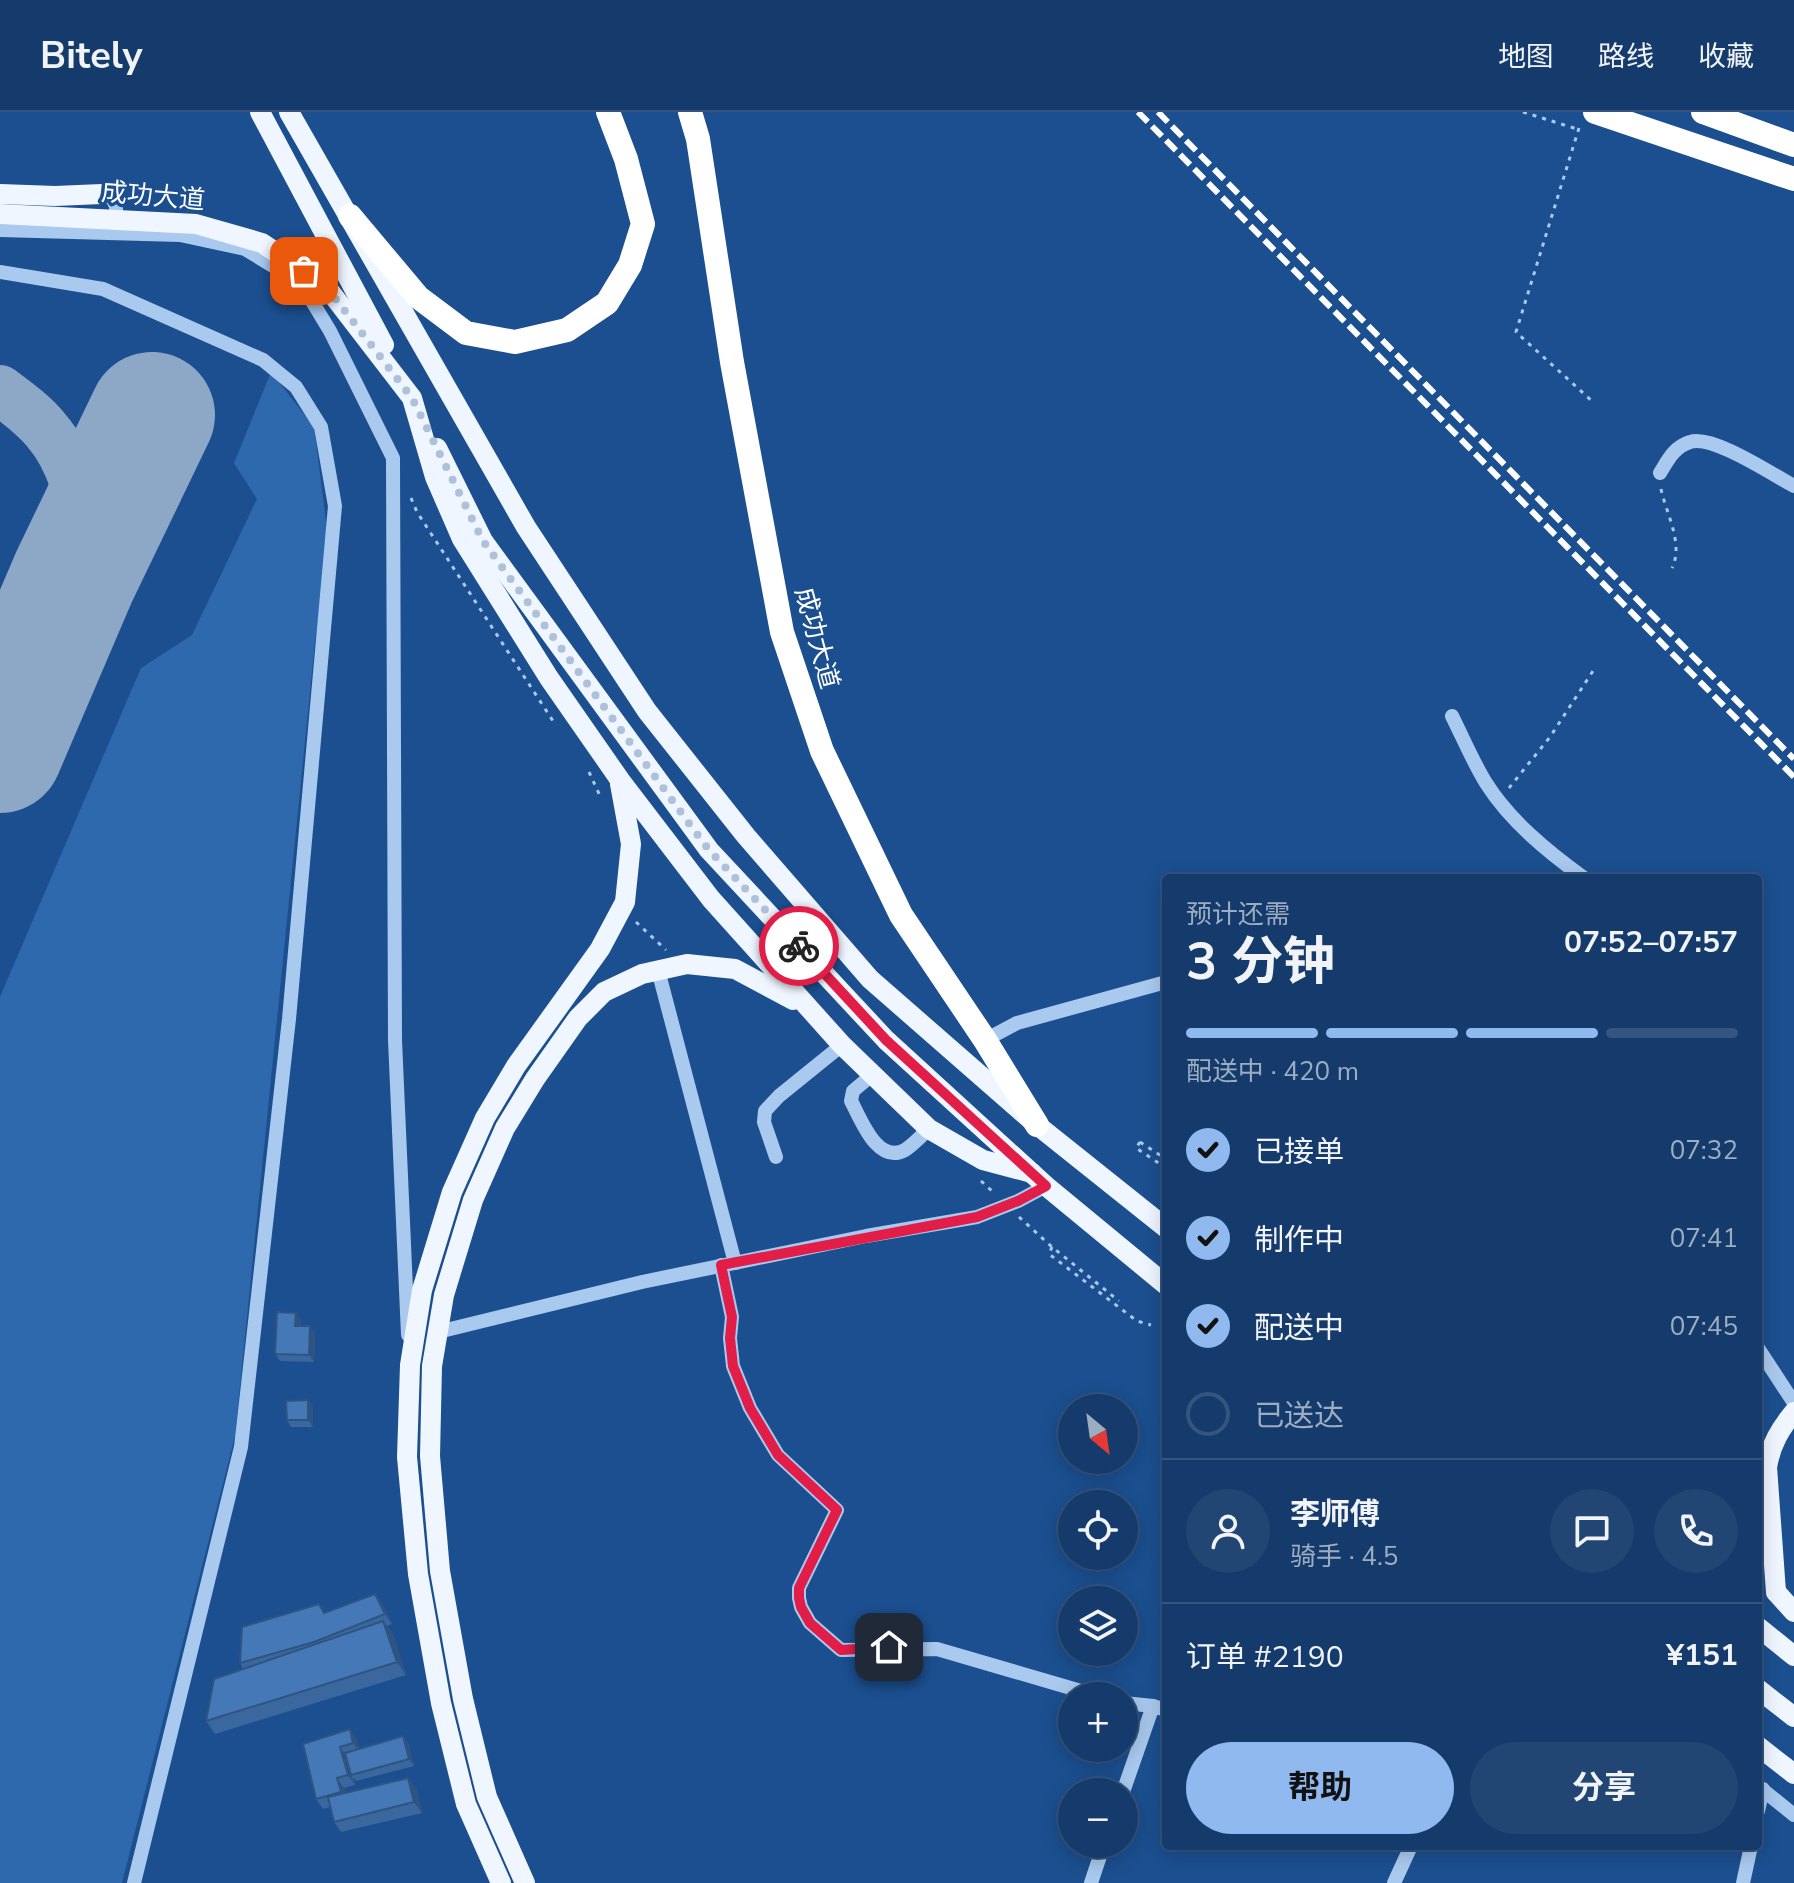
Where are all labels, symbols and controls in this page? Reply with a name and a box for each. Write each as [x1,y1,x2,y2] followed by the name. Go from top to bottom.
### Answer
[40,30,142,81] text: Bitely
[1498,38,1554,76] text: 地图
[1598,38,1654,76] text: 路线
[1698,38,1754,76] text: 收藏
[100,174,206,218] street label: 成功大道
[270,237,338,305] pin
[282,249,326,293] icon: bag
[787,583,847,693] street label: 成功大道
[1186,897,1290,932] text: 预计还需
[759,906,839,986] courier
[1564,922,1738,963] text: 07:52–07:57
[777,924,821,968] icon: bike
[1186,926,1335,997] text: 3 分钟
[1186,1054,1359,1089] text: 配送中 · 420 m
[1186,1128,1230,1172] icon: check
[1254,1132,1344,1173] text: 已接单
[1670,1133,1738,1168] text: 07:32
[1186,1216,1230,1260] icon: check
[1254,1220,1344,1261] text: 制作中
[1670,1221,1738,1256] text: 07:41
[1186,1304,1230,1348] icon: check
[1254,1308,1344,1349] text: 配送中
[1670,1309,1738,1344] text: 07:45
[1058,1394,1138,1474] north arrow
[1058,1394,1138,1858] map controls
[1254,1396,1344,1437] text: 已送达
[1186,1489,1270,1573] button: person
[1550,1489,1634,1573] button: chat
[1654,1489,1738,1573] button: phone
[1058,1490,1138,1570] button: locate
[1290,1494,1380,1535] text: 李师傅
[1290,1539,1398,1574] text: 骑手 · 4.5
[1058,1586,1138,1666] button: layers
[855,1613,923,1681] pin
[867,1625,911,1669] icon: home
[1666,1635,1738,1676] text: ¥151
[1186,1637,1344,1678] text: 订单 #2190
[1058,1682,1138,1762] button: +
[1186,1742,1454,1834] button: 帮助
[1470,1742,1738,1834] button: 分享
[1058,1778,1138,1858] button: −

